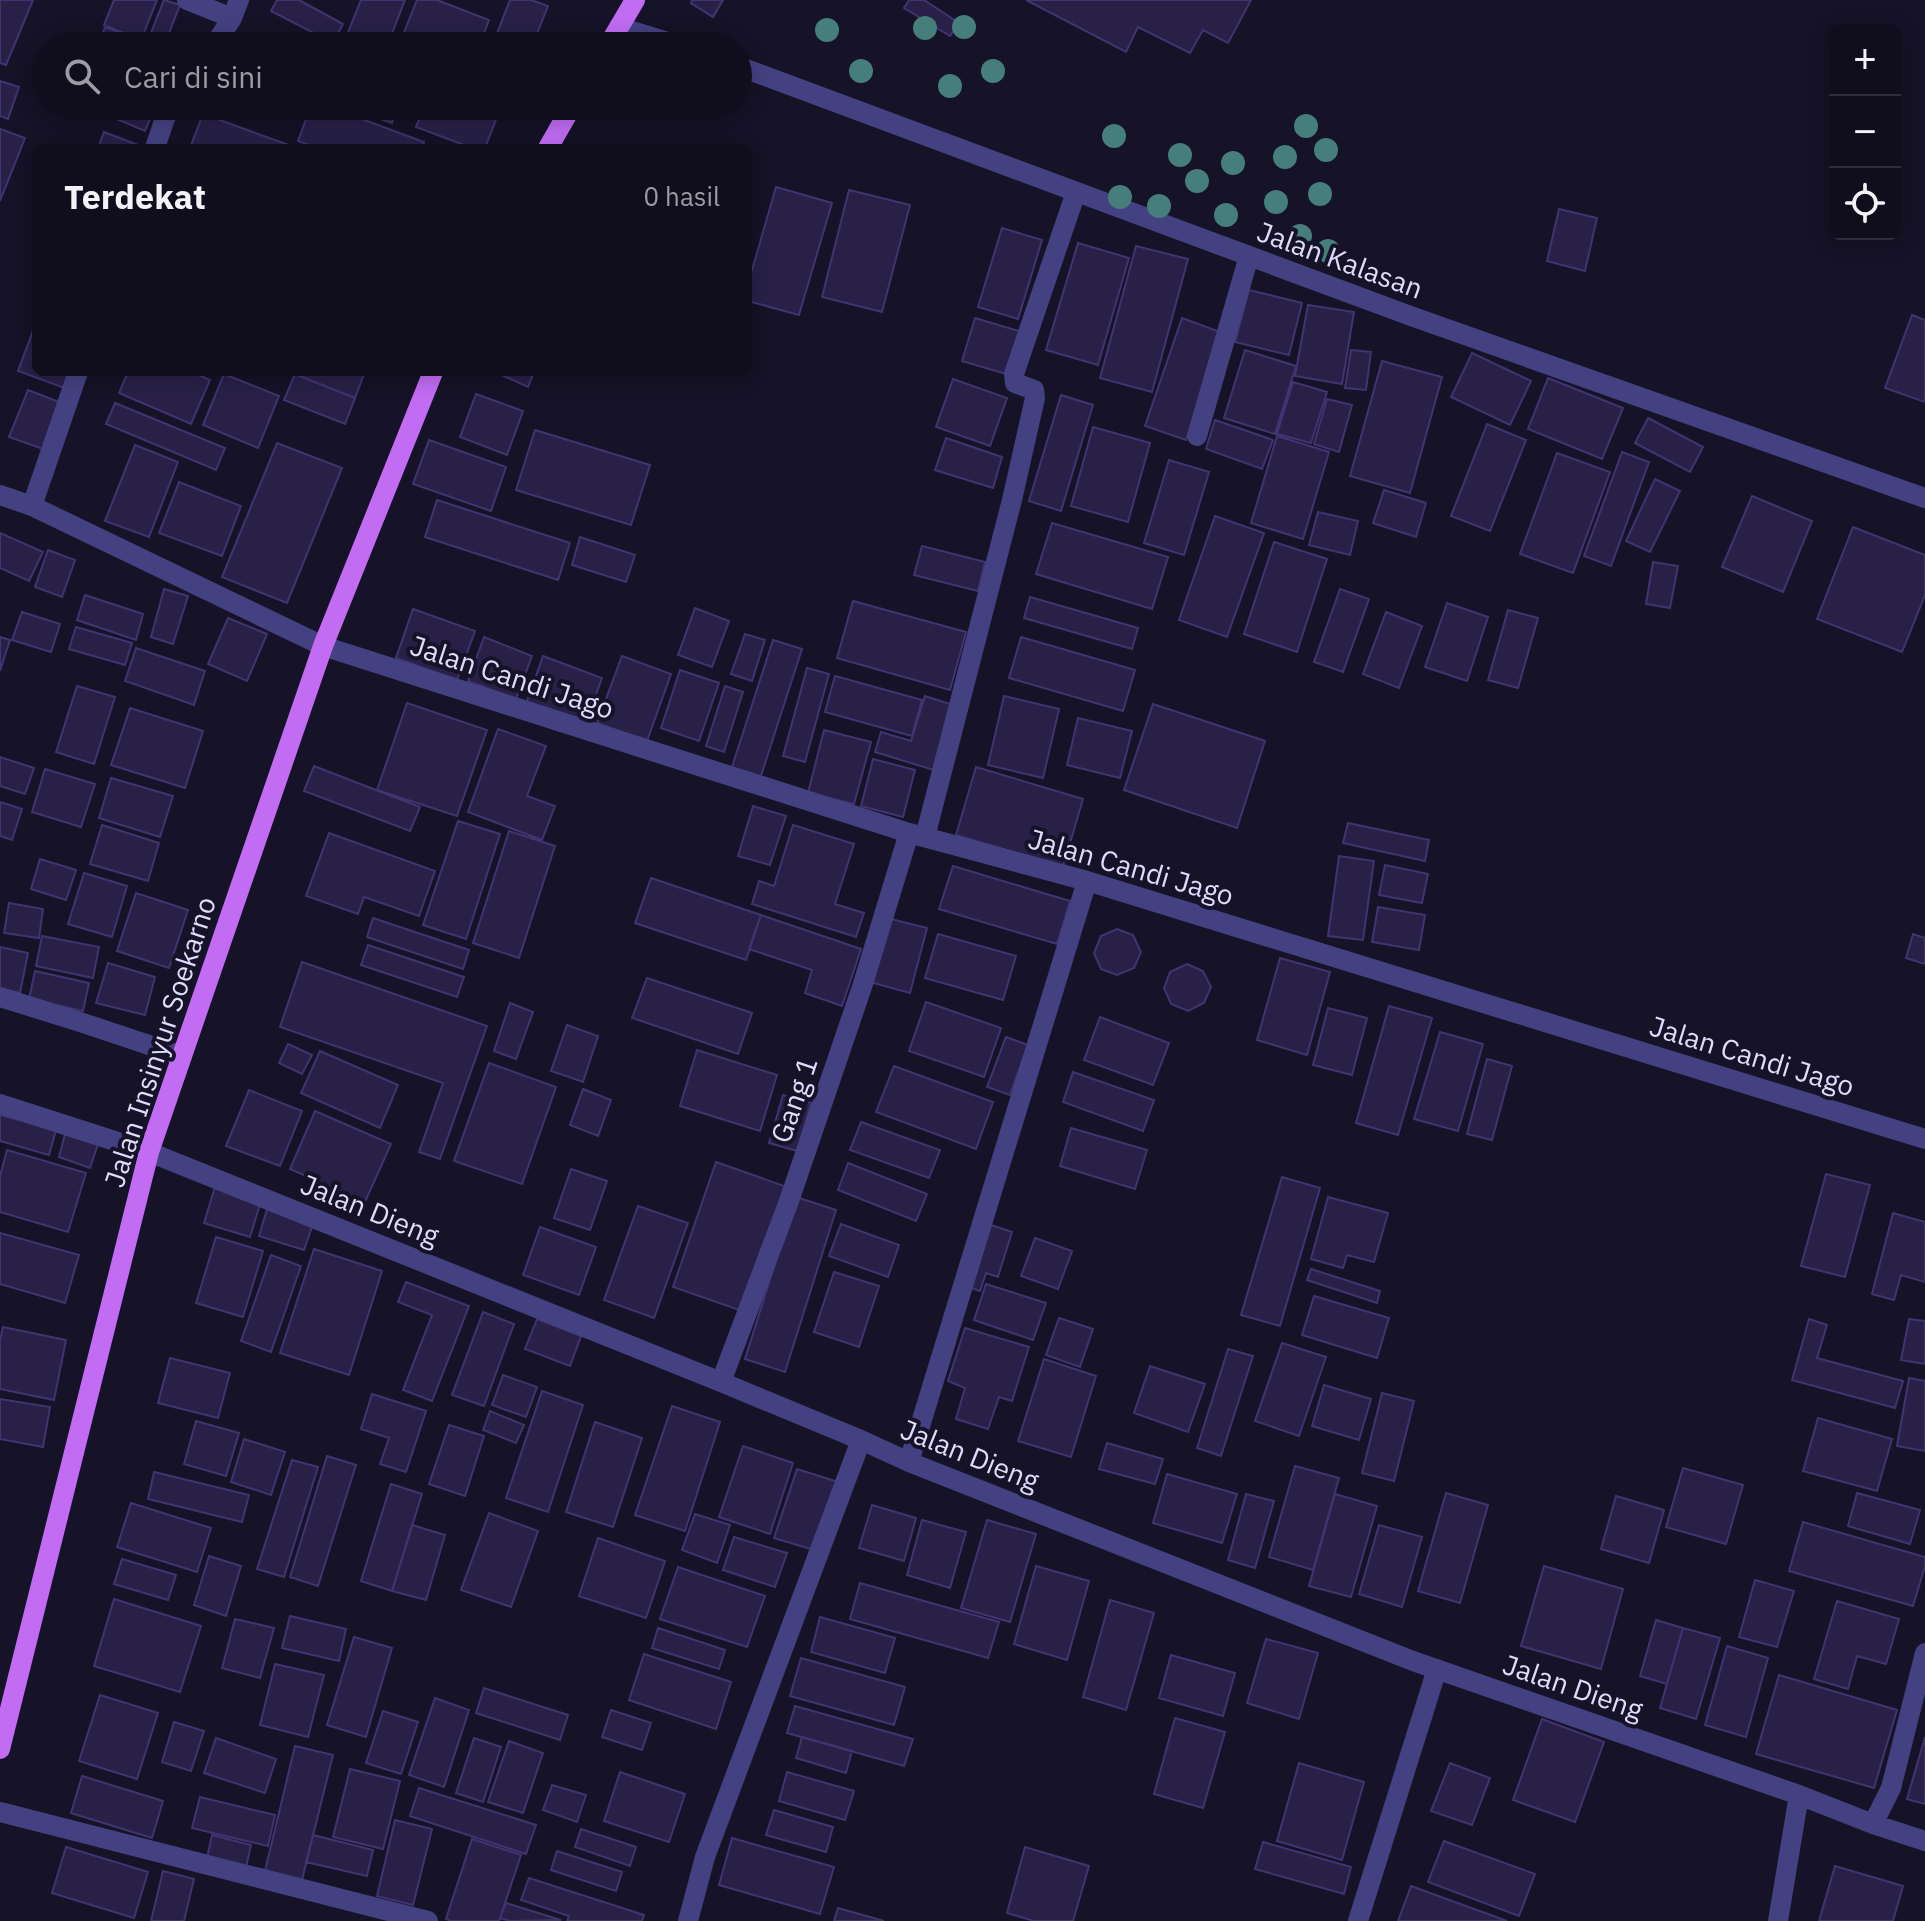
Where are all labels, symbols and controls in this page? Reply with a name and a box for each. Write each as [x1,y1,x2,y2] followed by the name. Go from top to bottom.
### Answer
[1829,24,1901,240] map controls
[1829,24,1901,96] button: +
[32,32,752,120] search box
[60,54,104,98] icon: search
[124,57,263,96] text: Cari di sini
[1829,96,1901,168] button: −
[1829,168,1901,240] button: locate
[64,174,206,218] text: Terdekat
[643,179,720,213] text: 0 hasil
[1252,212,1428,307] street label: Jalan Kalasan
[406,626,619,727] street label: Jalan Candi Jago
[1024,820,1238,914] street label: Jalan Candi Jago
[95,892,224,1192] street label: Jalan Insinyur Soekarno
[1645,1007,1859,1104] street label: Jalan Candi Jago
[762,1052,825,1148] street label: Gang 1
[295,1165,445,1254] street label: Jalan Dieng
[895,1410,1045,1499] street label: Jalan Dieng
[1498,1645,1648,1728] street label: Jalan Dieng

